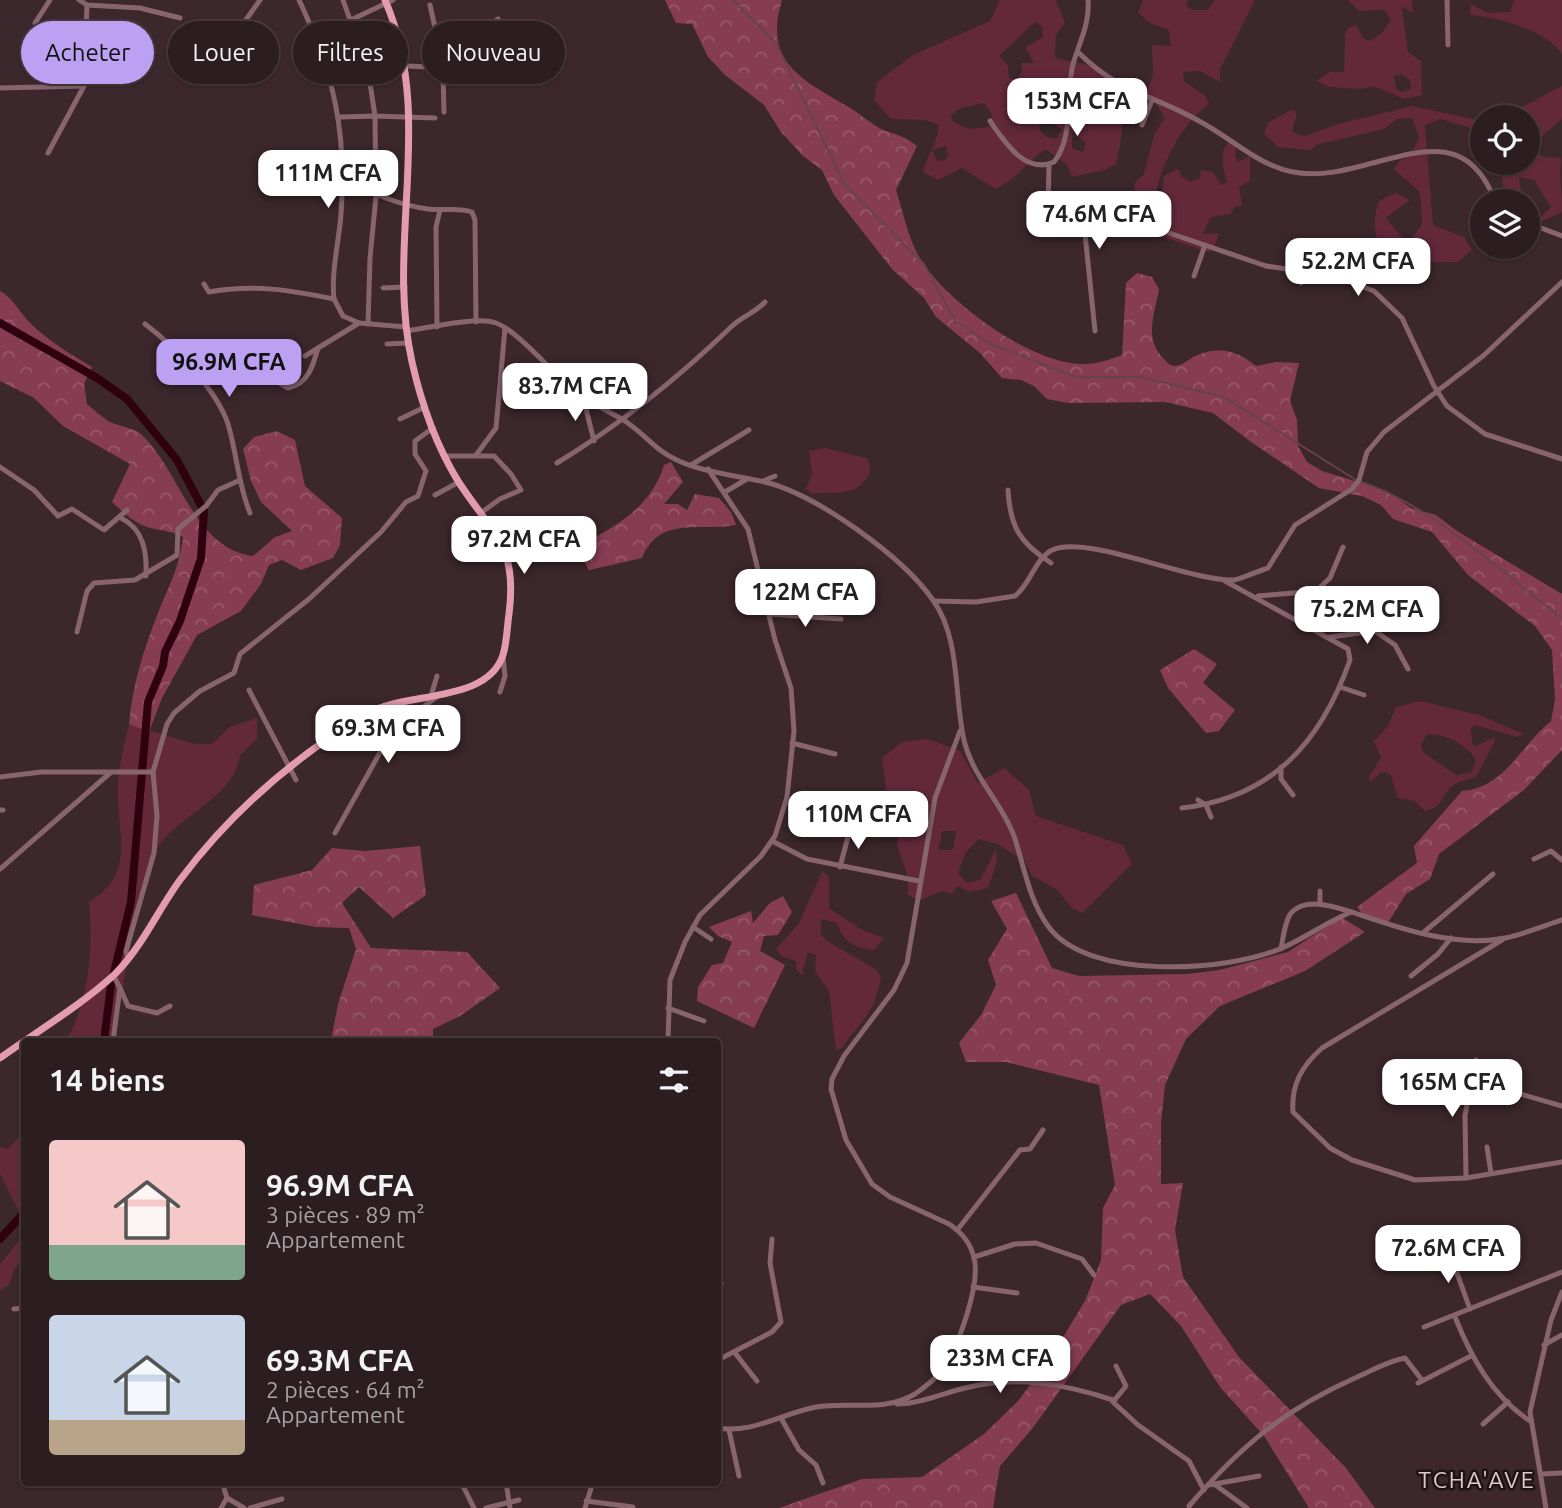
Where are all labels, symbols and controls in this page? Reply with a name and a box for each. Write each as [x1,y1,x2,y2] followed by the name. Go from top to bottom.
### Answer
[21,21,154,84] chip: Acheter
[168,21,279,84] chip: Louer
[293,21,408,84] chip: Filtres
[422,21,565,84] chip: Nouveau
[1005,78,1149,138] pin: 153M CFA
[1023,88,1131,113] text: 153M CFA
[1470,105,1540,259] map controls
[1470,105,1540,175] button: locate
[256,150,400,210] pin: 111M CFA
[274,160,382,185] text: 111M CFA
[1470,189,1540,259] button: layers
[1019,191,1179,251] pin: 74.6M CFA
[1042,201,1156,226] text: 74.6M CFA
[1278,238,1438,298] pin: 52.2M CFA
[1301,248,1415,273] text: 52.2M CFA
[149,340,309,399] pin: 96.9M CFA
[172,349,286,374] text: 96.9M CFA
[495,364,655,423] pin: 83.7M CFA
[518,373,632,398] text: 83.7M CFA
[444,516,604,576] pin: 97.2M CFA
[467,526,581,551] text: 97.2M CFA
[733,570,877,629] pin: 122M CFA
[751,579,859,604] text: 122M CFA
[1287,586,1447,646] pin: 75.2M CFA
[1310,596,1424,621] text: 75.2M CFA
[308,706,468,765] pin: 69.3M CFA
[331,715,445,740] text: 69.3M CFA
[786,792,930,851] pin: 110M CFA
[804,801,912,826] text: 110M CFA
[1380,1060,1524,1119] pin: 165M CFA
[655,1061,693,1099] icon: filters
[49,1063,165,1097] text: 14 biens
[1398,1069,1506,1094] text: 165M CFA
[105,1168,189,1252] icon: home
[266,1168,414,1202] text: 96.9M CFA
[266,1202,425,1227] text: 3 pièces · 89 m²
[1368,1226,1528,1285] pin: 72.6M CFA
[266,1227,405,1252] text: Appartement
[1391,1235,1505,1260] text: 72.6M CFA
[928,1336,1072,1395] pin: 233M CFA
[105,1343,189,1427] icon: home
[266,1343,414,1377] text: 69.3M CFA
[946,1345,1054,1370] text: 233M CFA
[266,1377,425,1402] text: 2 pièces · 64 m²
[266,1402,405,1427] text: Appartement
[1418,1467,1536,1492] district label: TCHA'AVE

